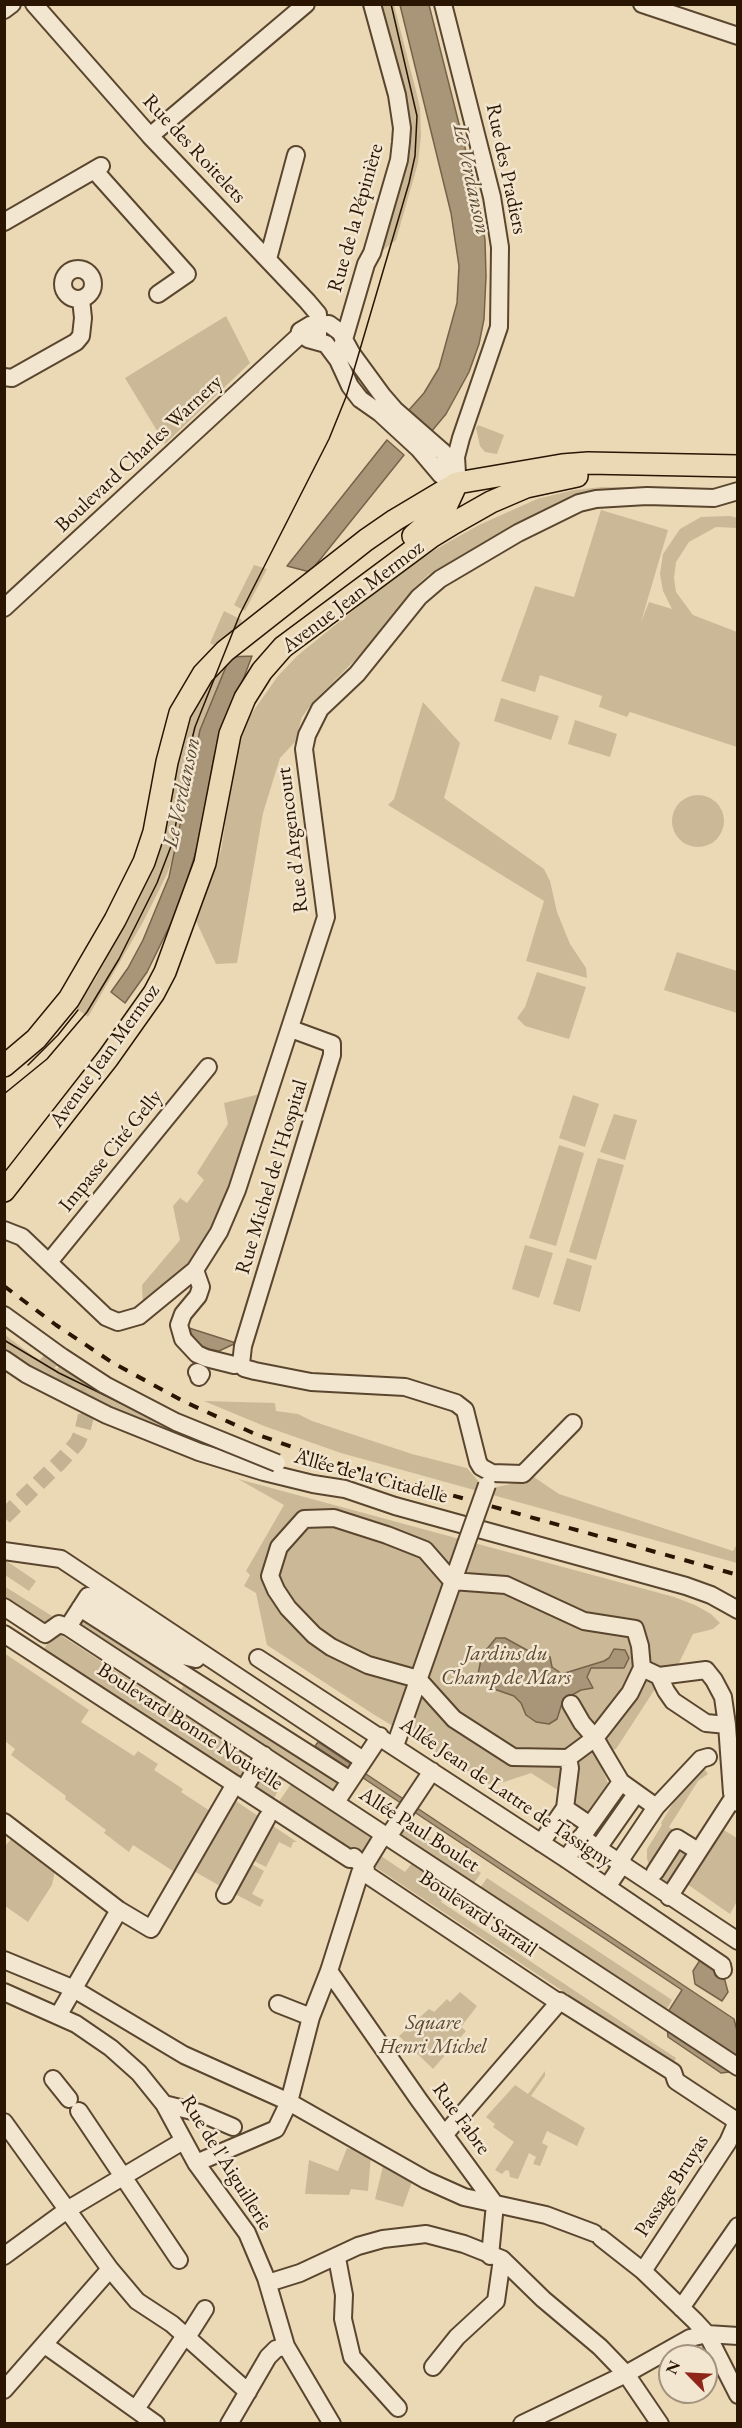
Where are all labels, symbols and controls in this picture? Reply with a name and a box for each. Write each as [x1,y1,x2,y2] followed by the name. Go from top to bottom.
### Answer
[137,89,251,209] street label: Rue des Roitelets
[480,101,532,237] street label: Rue des Pradiers
[446,121,496,237] water label: Le Verdanson
[323,141,389,295] street label: Rue de la Pépinière
[50,370,228,538] street label: Boulevard Charles Warnery
[277,535,429,659] street label: Avenue Jean Mermoz
[157,735,207,851] water label: Le Verdanson
[272,766,314,914] street label: Rue d'Argencourt
[44,979,166,1133] street label: Avenue Jean Mermoz
[230,1077,314,1277] street label: Rue Michel de l'Hospital
[54,1085,168,1217] street label: Impasse Cité Gelly
[292,1444,450,1510] street label: Allée de la Citadelle
[441,1641,571,1691] park label: Jardins du Champ de Mars
[92,1657,288,1797] street label: Boulevard Bonne Nouvelle
[395,1712,617,1874] street label: Allée Jean de Lattre de Tassigny
[354,1782,484,1878] street label: Allée Paul Boulet
[414,1865,542,1963] street label: Boulevard Sarrail
[379,2010,487,2060] park label: Square Henri Michel
[426,2078,496,2160] street label: Rue Fabre
[174,2091,278,2235] street label: Rue de l'Aiguillerie
[630,2130,714,2242] street label: Passage Bruyas
[658,2344,718,2404] north arrow
[661,2357,685,2377] text: N

